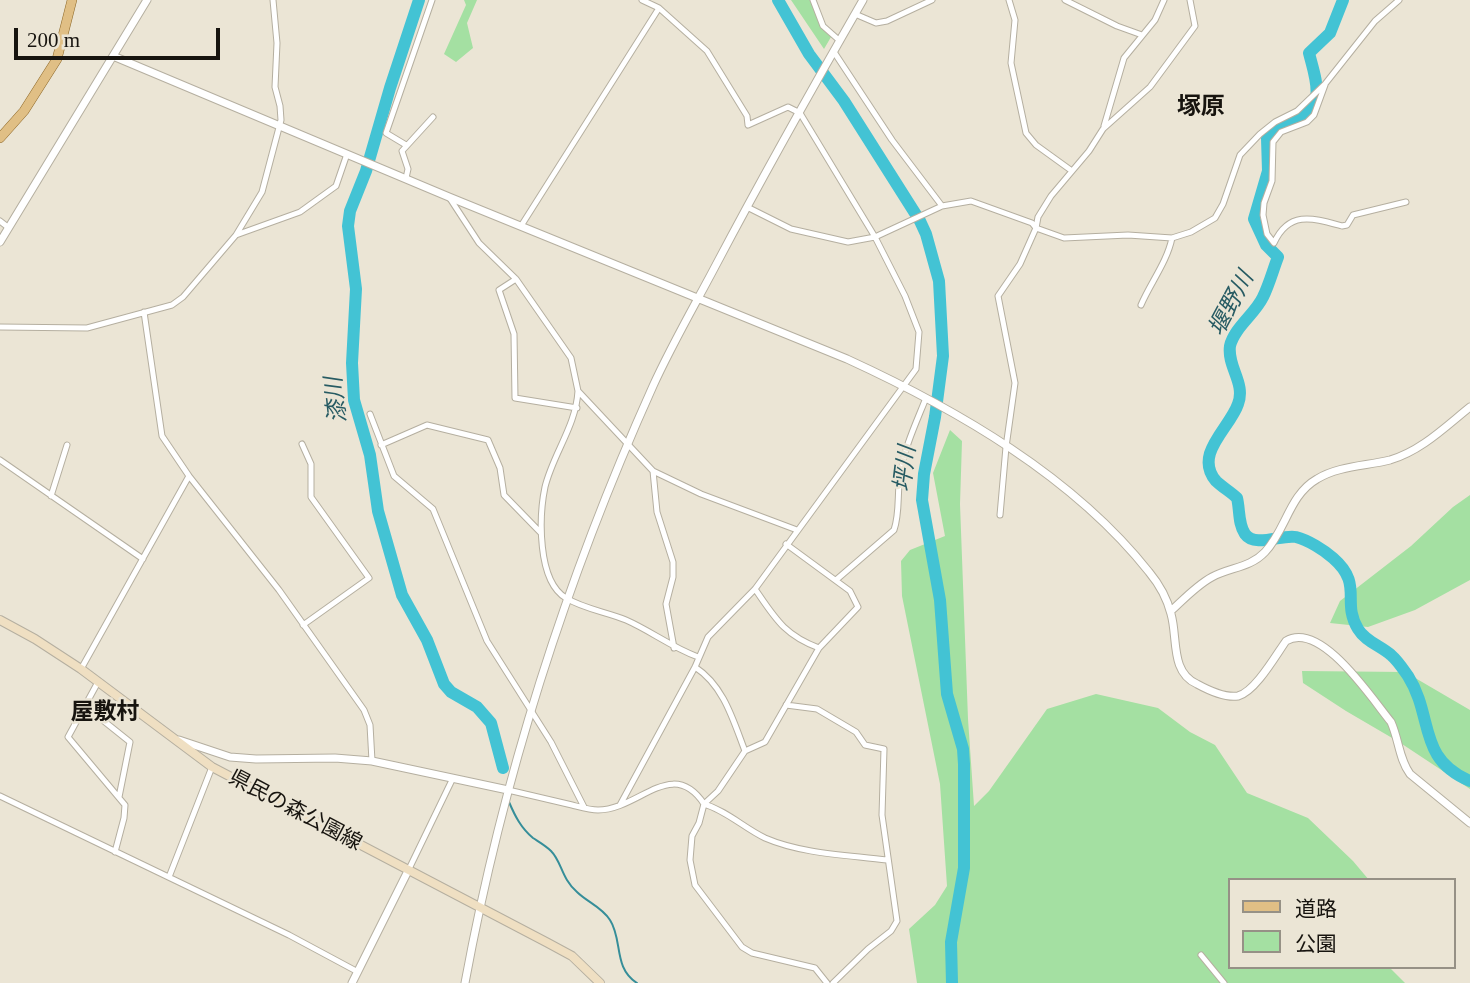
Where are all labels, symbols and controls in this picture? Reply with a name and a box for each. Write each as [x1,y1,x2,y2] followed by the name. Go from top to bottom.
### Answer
[18,14,224,58] scale bar
[27,28,80,52] text: 200 m
[1177,94,1225,122] district label: 塚原
[1204,267,1260,341] water label: 堰野川
[321,376,353,424] water label: 漆川
[889,444,923,494] water label: 坪川
[71,699,139,727] district label: 屋敷村
[224,765,366,857] street label: 県民の森公園線
[1228,878,1456,969] legend
[1295,897,1337,921] text: 道路
[1295,932,1337,956] text: 公園

